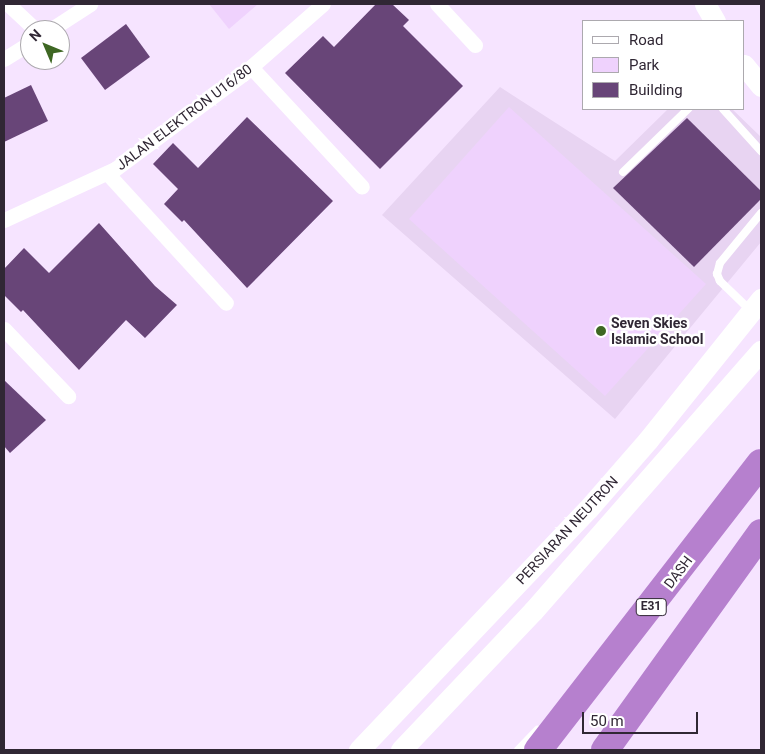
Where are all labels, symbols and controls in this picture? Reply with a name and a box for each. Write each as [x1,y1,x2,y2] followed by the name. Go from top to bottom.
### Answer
[20,20,70,70] north arrow
[582,20,745,110] legend
[26,26,44,44] text: N
[629,31,663,49] text: Road
[629,56,659,74] text: Park
[113,60,255,174] street label: JALAN ELEKTRON U16/80
[629,81,683,99] text: Building
[611,315,703,348] place label: Seven Skies Islamic School
[595,325,607,337] marker: Seven Skies Islamic School
[513,472,621,588] street label: PERSIARAN NEUTRON
[660,552,696,592] street label: DASH
[635,598,667,616] road number: E31
[585,702,701,734] scale bar
[590,712,624,730] text: 50 m

